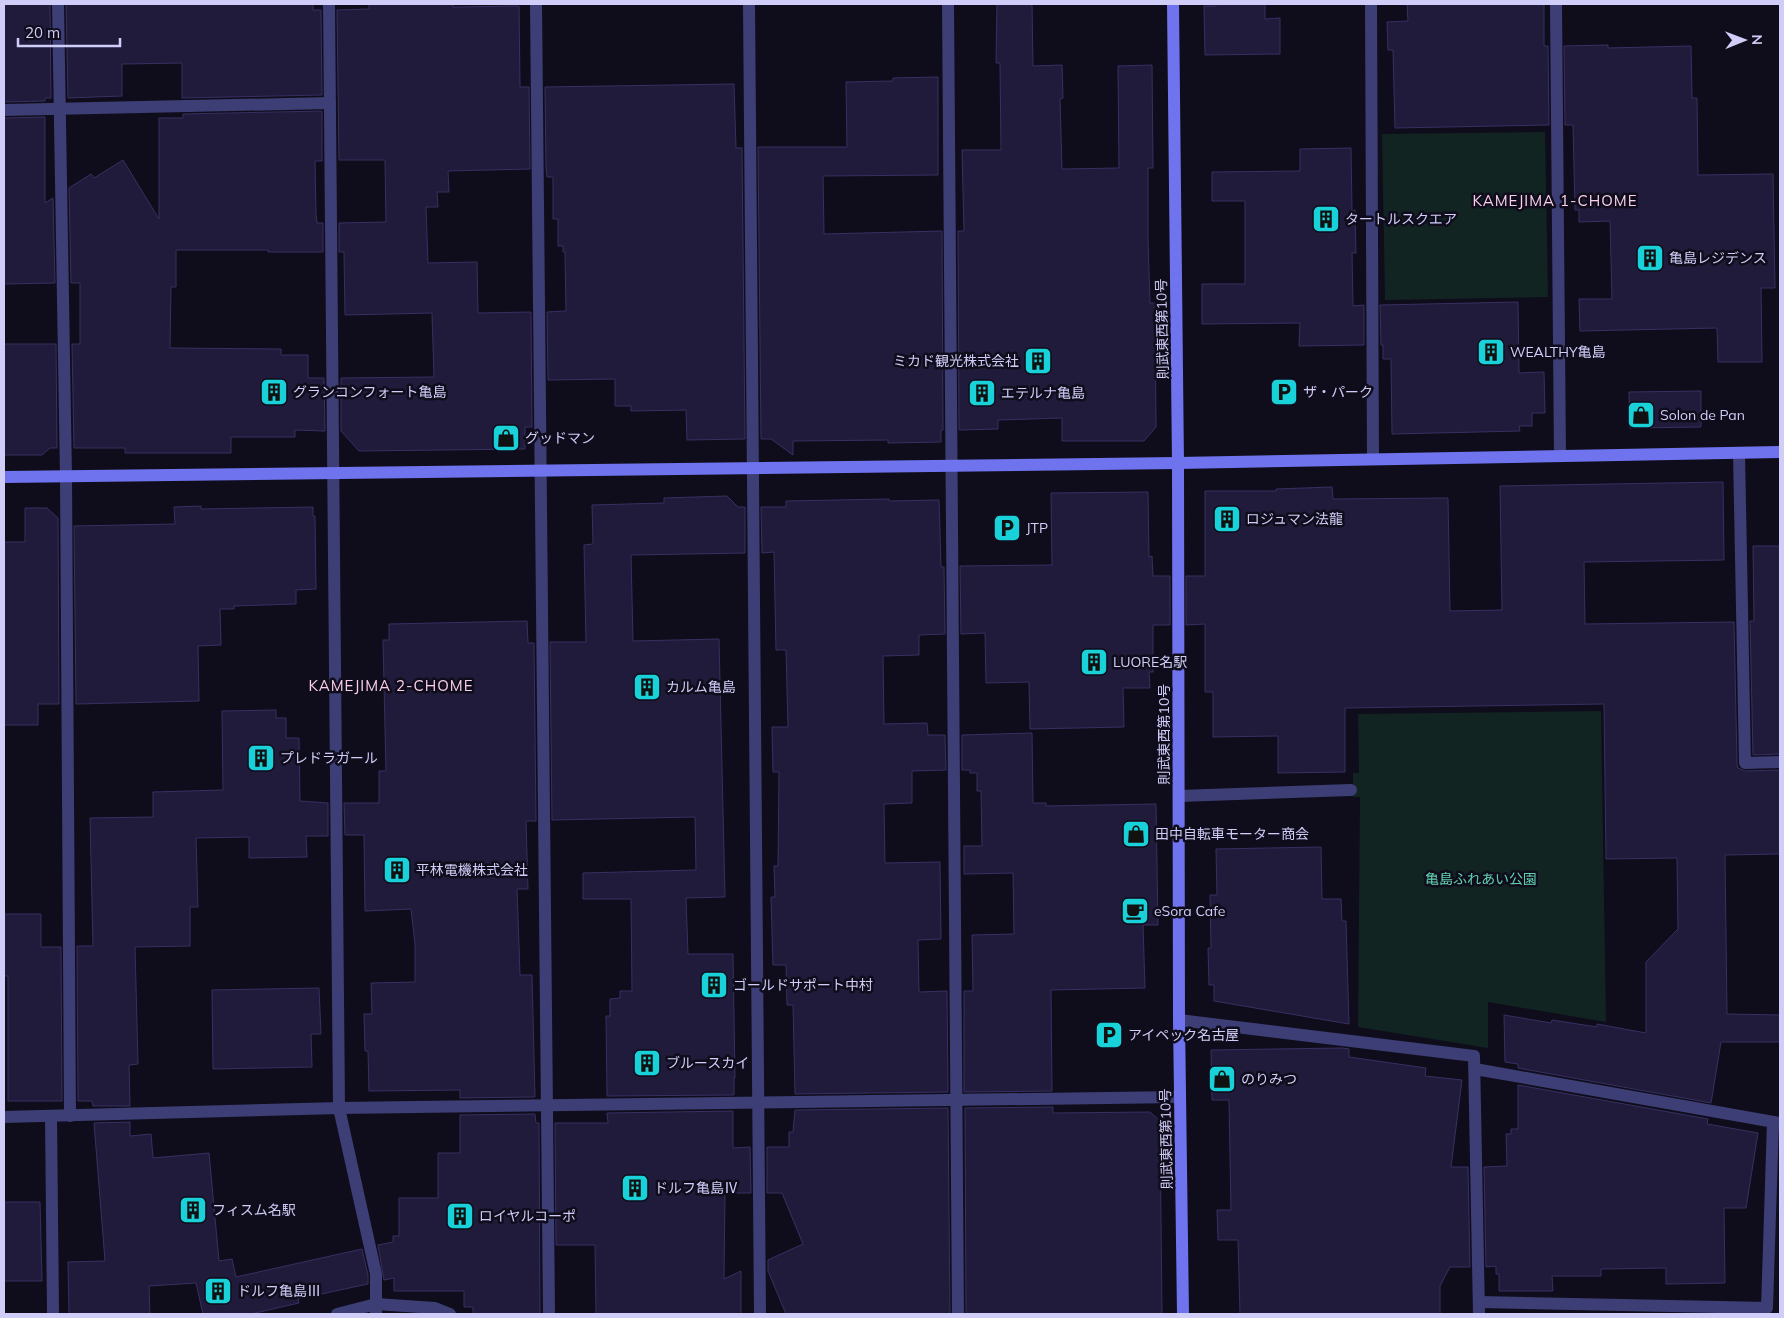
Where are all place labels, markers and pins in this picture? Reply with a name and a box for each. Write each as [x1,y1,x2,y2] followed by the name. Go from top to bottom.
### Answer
[1311,204,1341,234] building icon: タートルスクエア
[1345,210,1457,228] place label: タートルスクエア
[1635,243,1665,273] building icon: 亀島レジデンス
[1669,249,1767,267] place label: 亀島レジデンス
[1476,337,1506,367] building icon: WEALTHY亀島
[1510,343,1605,361] place label: WEALTHY亀島
[1023,346,1053,376] building icon: ミカド観光株式会社
[893,352,1019,370] place label: ミカド観光株式会社
[259,377,289,407] building icon: グランコンフォート亀島
[1269,377,1299,407] parking icon: ザ・パーク
[967,378,997,408] building icon: エテルナ亀島
[293,383,447,401] place label: グランコンフォート亀島
[1303,383,1373,401] place label: ザ・パーク
[1001,384,1085,402] place label: エテルナ亀島
[1626,400,1656,430] shop icon: Solon de Pan
[1660,406,1745,424] place label: Solon de Pan
[491,423,521,453] shop icon: グッドマン
[525,429,595,447] place label: グッドマン
[1212,504,1242,534] building icon: ロジュマン法龍
[1246,510,1343,528] place label: ロジュマン法龍
[992,513,1022,543] parking icon: JTP
[1026,519,1048,537] place label: JTP
[1079,647,1109,677] building icon: LUORE名駅
[1113,653,1187,671] place label: LUORE名駅
[632,672,662,702] building icon: カルム亀島
[666,678,736,696] place label: カルム亀島
[246,743,276,773] building icon: プレドラガール
[280,749,378,767] place label: プレドラガール
[1121,819,1151,849] shop icon: 田中自転車モーター商会
[1155,825,1309,843] place label: 田中自転車モーター商会
[382,855,412,885] building icon: 平林電機株式会社
[416,861,528,879] place label: 平林電機株式会社
[1120,896,1150,926] cafe icon: eSora Cafe
[1154,902,1225,920] place label: eSora Cafe
[699,970,729,1000] building icon: ゴールドサポート中村
[733,976,873,994] place label: ゴールドサポート中村
[1094,1020,1124,1050] parking icon: アイペック名古屋
[1128,1026,1239,1044] place label: アイペック名古屋
[632,1048,662,1078] building icon: ブルースカイ
[666,1054,749,1072] place label: ブルースカイ
[1207,1064,1237,1094] shop icon: のりみつ
[1241,1070,1297,1088] place label: のりみつ
[620,1173,650,1203] building icon: ドルフ亀島Ⅳ
[654,1179,738,1197] place label: ドルフ亀島Ⅳ
[178,1195,208,1225] building icon: フィスム名駅
[212,1201,296,1219] place label: フィスム名駅
[445,1201,475,1231] building icon: ロイヤルコーポ
[479,1207,576,1225] place label: ロイヤルコーポ
[203,1276,233,1306] building icon: ドルフ亀島Ⅲ
[237,1282,321,1300] place label: ドルフ亀島Ⅲ

